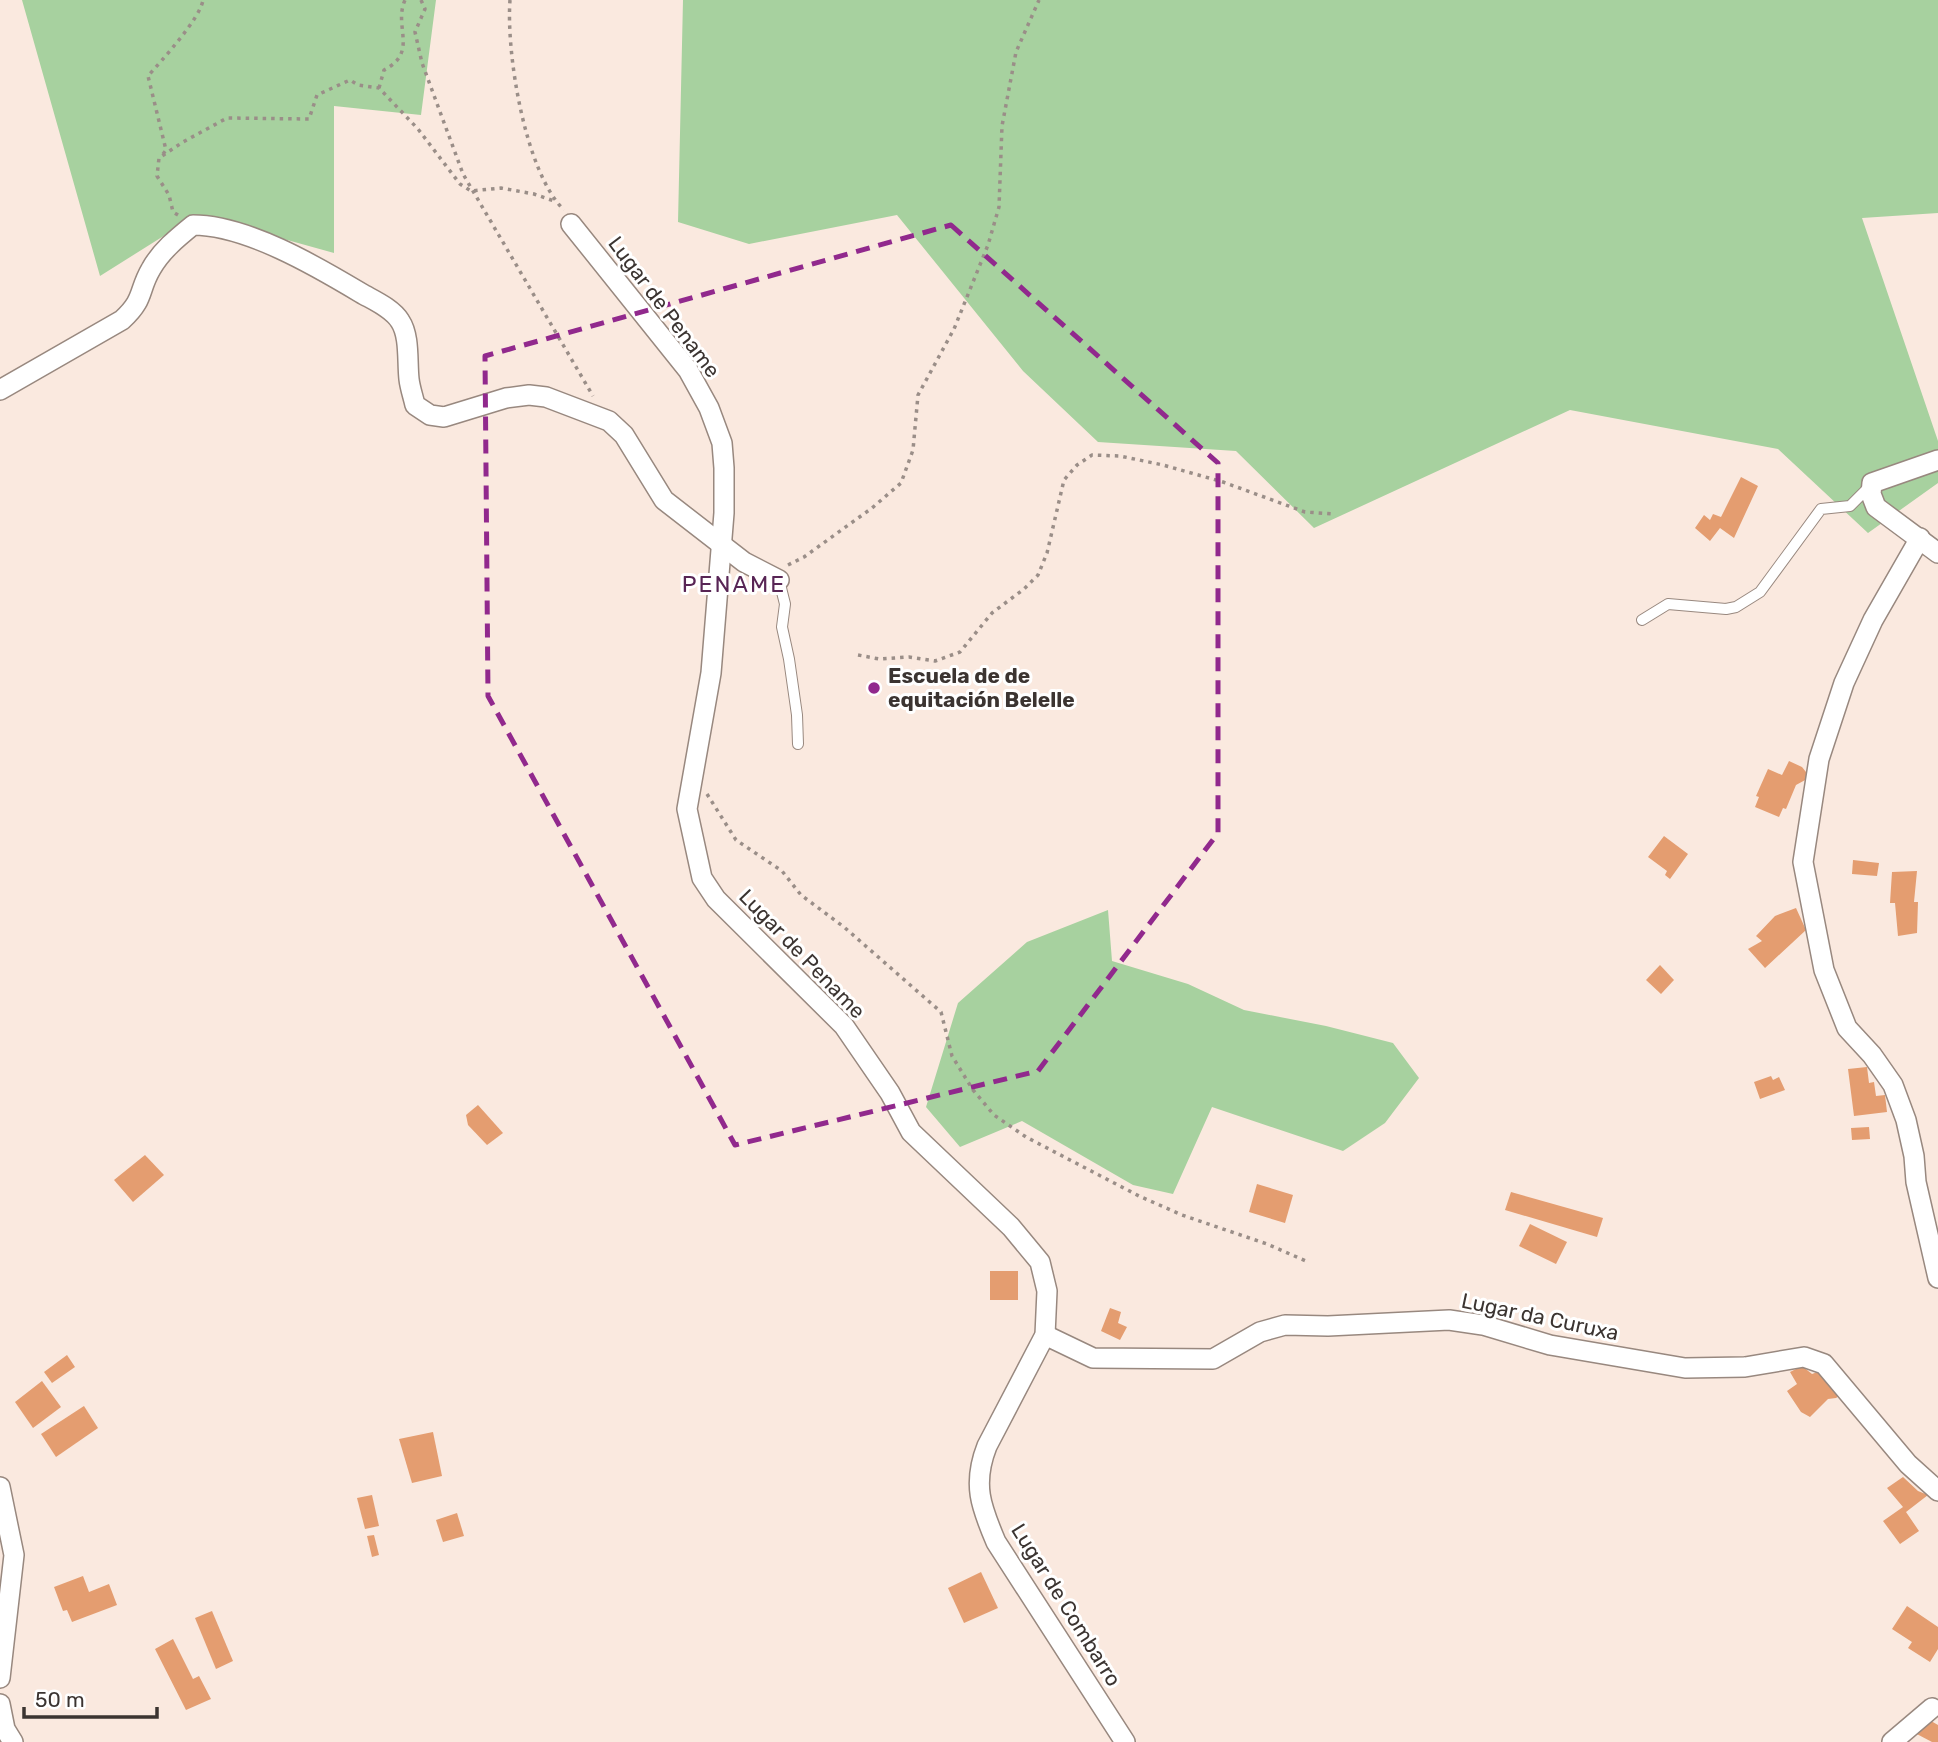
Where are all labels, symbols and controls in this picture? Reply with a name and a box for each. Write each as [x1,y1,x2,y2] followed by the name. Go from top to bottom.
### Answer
[603,231,726,382] street label: Lugar de Pename
[682,570,786,598] district label: PENAME
[888,663,1075,712] place label: Escuela de de equitación Belelle
[866,680,882,696] marker: Escuela de de equitación Belelle
[734,884,870,1024] street label: Lugar de Pename
[1459,1288,1621,1345] street label: Lugar da Curuxa
[1006,1519,1127,1691] street label: Lugar de Combarro
[24,1676,158,1720] scale bar
[35,1687,85,1712] text: 50 m

